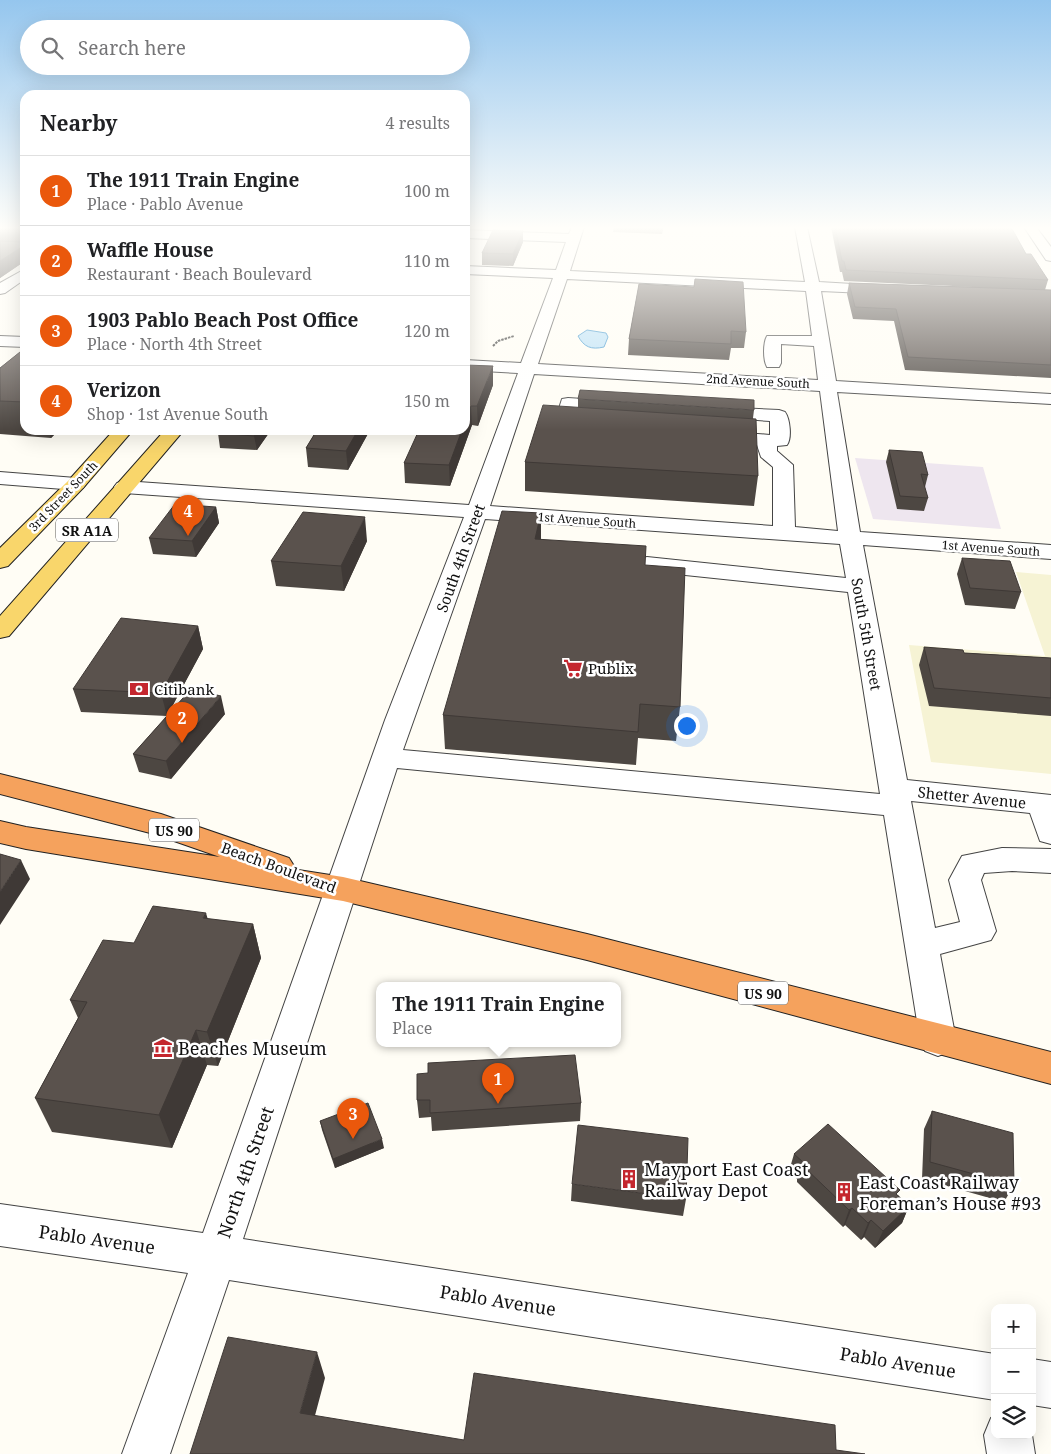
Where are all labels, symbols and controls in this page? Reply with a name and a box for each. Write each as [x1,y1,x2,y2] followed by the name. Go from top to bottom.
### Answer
[20,20,470,75] search box
[38,34,66,62] icon: search
[78,35,186,61] text: Search here
[40,109,118,137] text: Nearby
[386,112,450,134] text: 4 results
[87,167,299,193] text: The 1911 Train Engine
[51,180,61,202] text: 1
[404,180,450,202] text: 100 m
[87,193,243,215] text: Place · Pablo Avenue
[87,237,214,263] text: Waffle House
[51,250,61,272] text: 2
[404,250,450,272] text: 110 m
[87,263,312,285] text: Restaurant · Beach Boulevard
[87,307,359,333] text: 1903 Pablo Beach Post Office
[51,320,61,342] text: 3
[404,320,450,342] text: 120 m
[87,333,262,355] text: Place · North 4th Street
[706,370,811,392] street label: 2nd Avenue South
[87,377,161,403] text: Verizon
[51,390,61,412] text: 4
[404,390,450,412] text: 150 m
[87,403,268,425] text: Shop · 1st Avenue South
[25,457,101,535] street label: 3rd Street South
[172,495,204,536] pin: 4
[431,501,489,615] street label: South 4th Street
[537,508,637,532] street label: 1st Avenue South
[56,518,118,542] road number: SR A1A
[941,536,1041,560] street label: 1st Avenue South
[847,576,887,692] street label: South 5th Street
[562,657,584,679] supermarket icon: Publix
[588,658,634,678] place label: Publix
[128,678,150,700] bank icon: Citibank
[154,679,214,699] place label: Citibank
[166,702,198,743] pin: 2
[674,713,700,739] your location
[917,781,1027,813] street label: Shetter Avenue
[149,818,199,842] road number: US 90
[219,837,339,897] street label: Beach Boulevard
[738,981,788,1004] road number: US 90
[376,982,621,1047] popup
[392,991,605,1017] text: The 1911 Train Engine
[392,1017,432,1039] text: Place
[178,1036,327,1060] place label: Beaches Museum
[152,1037,174,1059] museum icon: Beaches Museum
[482,1063,514,1104] pin: 1
[337,1098,369,1139] pin: 3
[211,1103,279,1241] street label: North 4th Street
[644,1157,808,1202] place label: Mayport East Coast Railway Depot
[618,1168,640,1190] building icon: Mayport East Coast Railway Depot
[859,1170,1041,1215] place label: East Coast Railway Foreman’s House #93
[833,1181,855,1203] building icon: East Coast Railway Foreman’s House #93
[37,1219,157,1259] street label: Pablo Avenue
[438,1279,558,1321] street label: Pablo Avenue
[991,1304,1036,1439] map controls
[991,1304,1036,1349] button: +
[838,1341,958,1383] street label: Pablo Avenue
[991,1349,1036,1394] button: −
[991,1394,1036,1439] button: layers

